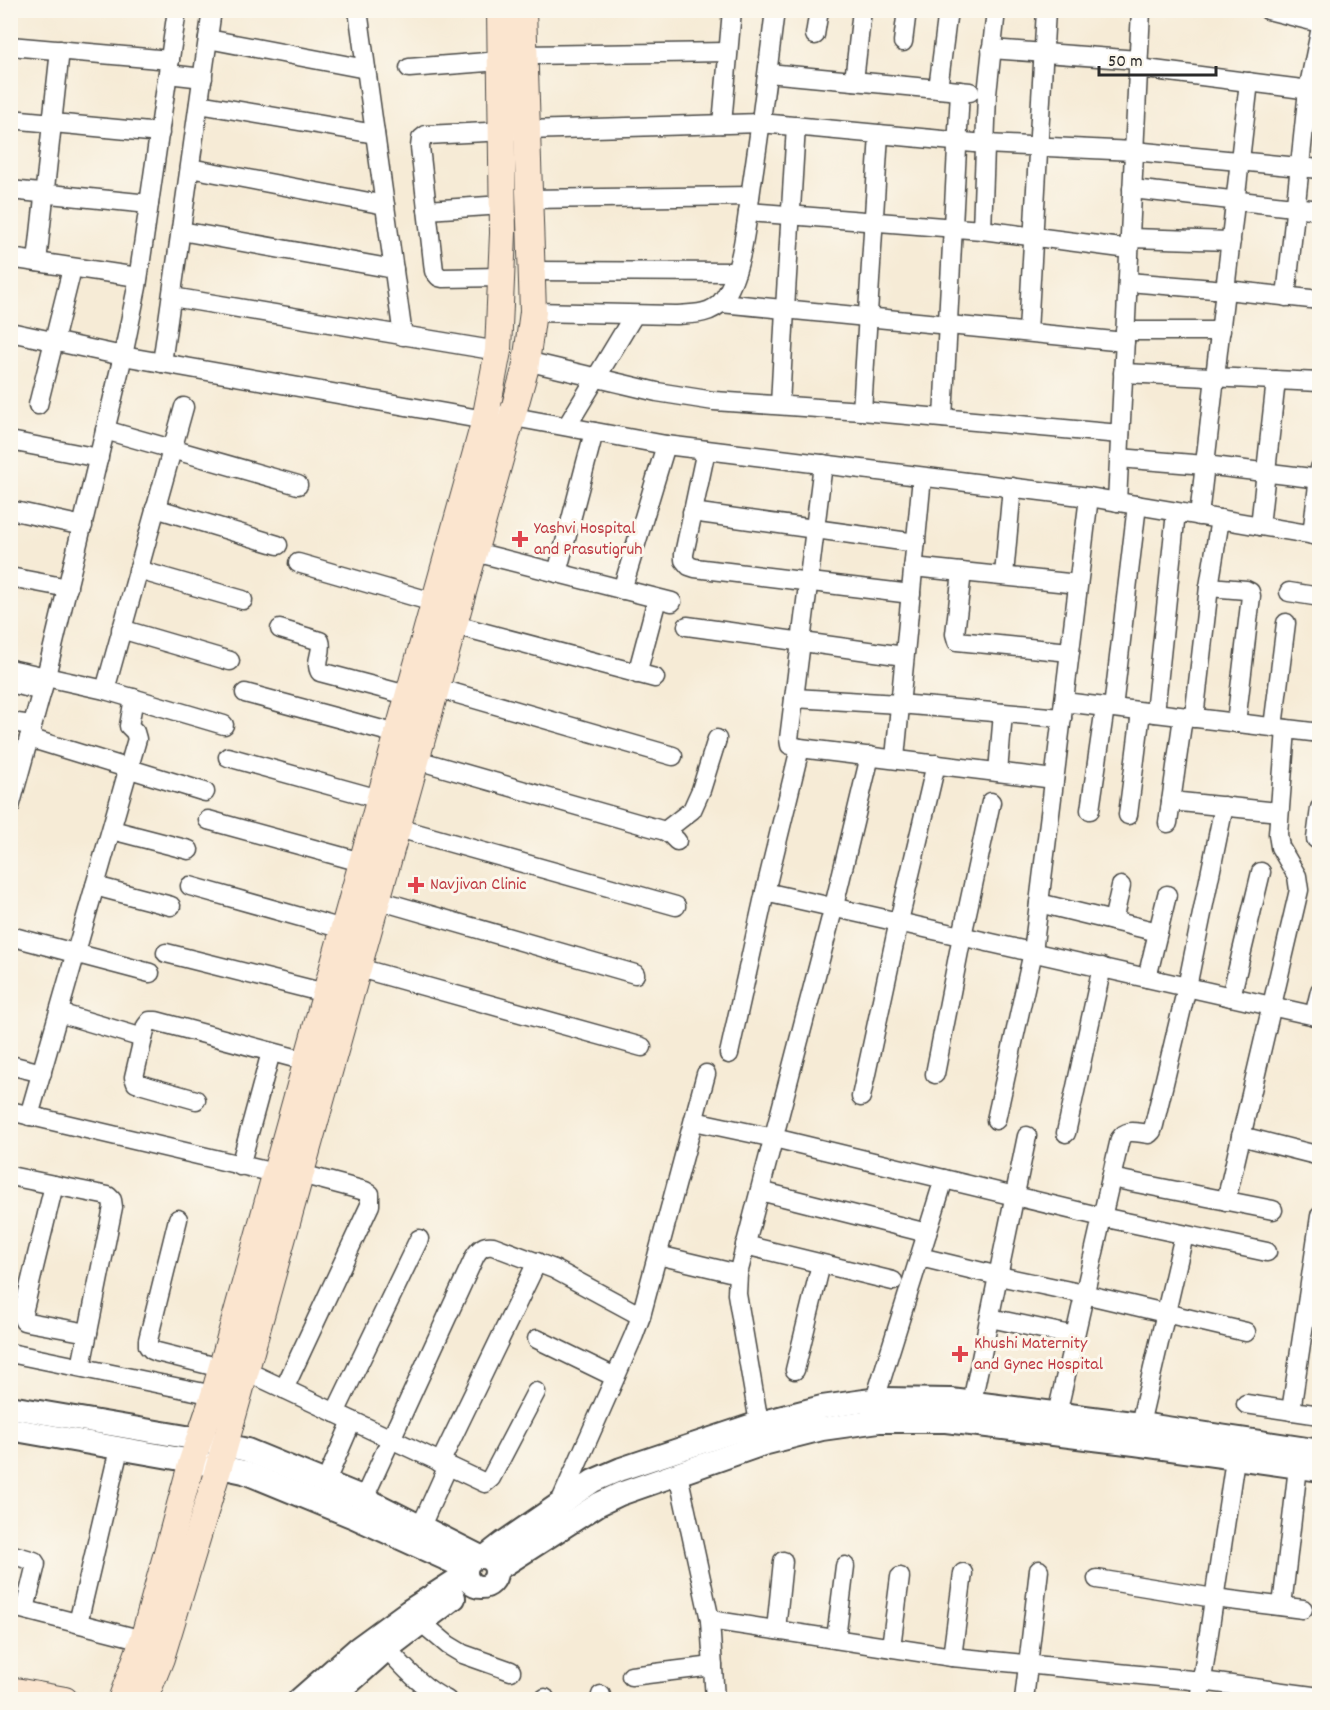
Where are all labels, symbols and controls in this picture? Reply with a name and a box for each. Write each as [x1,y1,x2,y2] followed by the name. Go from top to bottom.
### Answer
[1099,39,1216,77] scale bar
[1108,50,1143,75] text: 50 m
[534,517,642,563] place label: Yashvi Hospital and Prasutigruh
[511,530,529,548] marker: Yashvi Hospital and Prasutigruh
[430,873,527,898] place label: Navjivan Clinic
[407,876,425,894] marker: Navjivan Clinic
[974,1332,1104,1378] place label: Khushi Maternity and Gynec Hospital
[951,1345,969,1363] marker: Khushi Maternity and Gynec Hospital

